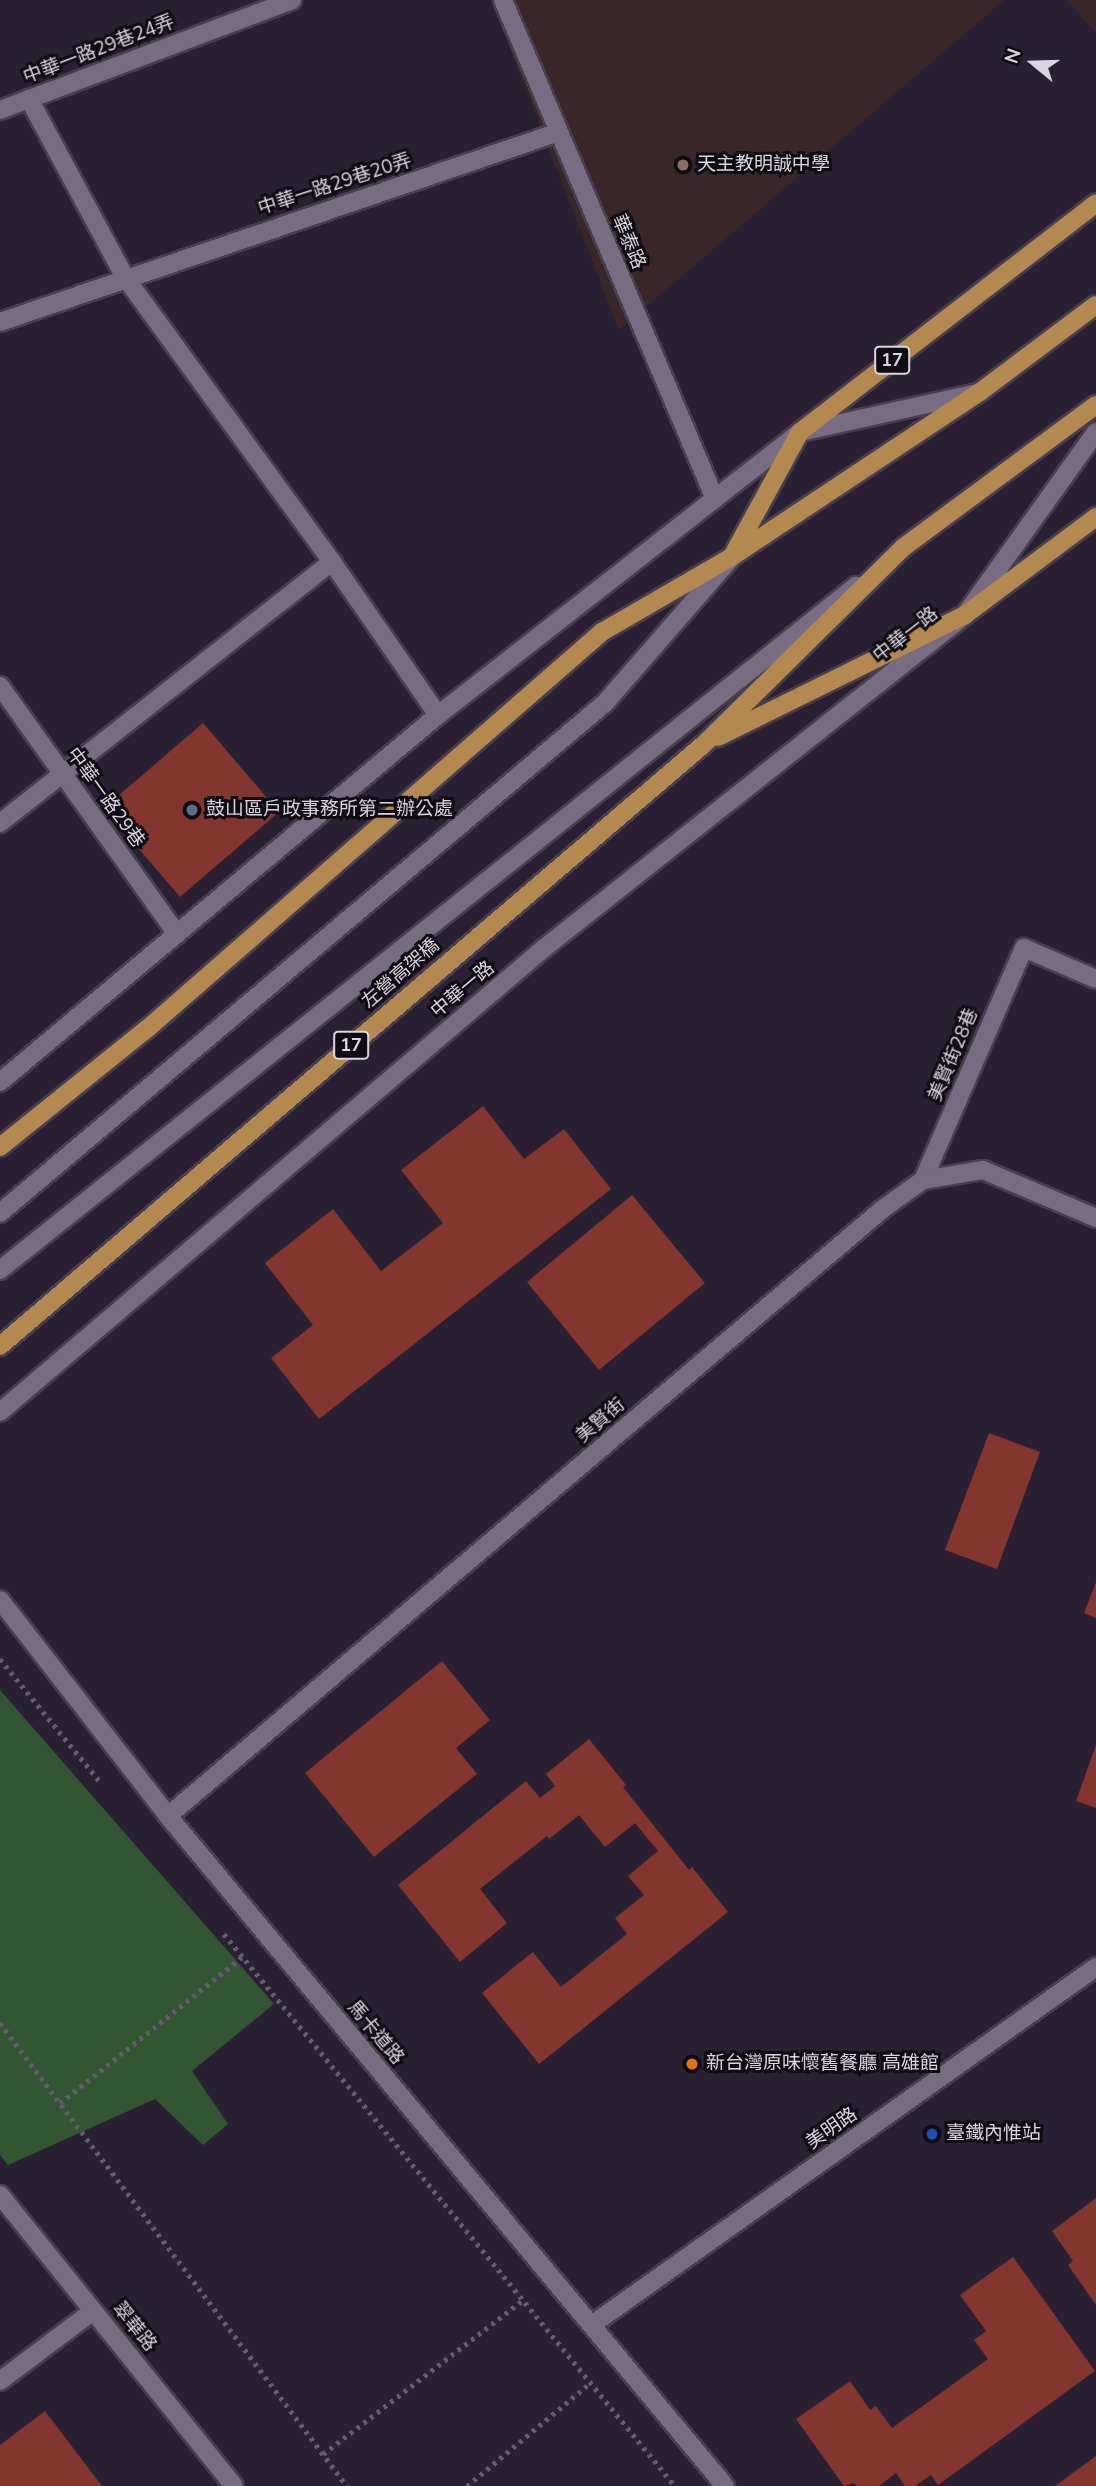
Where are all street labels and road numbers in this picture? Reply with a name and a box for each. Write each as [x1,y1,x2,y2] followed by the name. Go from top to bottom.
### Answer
[20,11,178,89] street label: 中華一路29巷24弄
[256,149,414,221] street label: 中華一路29巷20弄
[606,211,650,273] street label: 華泰路
[873,346,911,374] road number: 17
[869,603,943,667] street label: 中華一路
[61,744,149,852] street label: 中華一路29巷
[358,934,444,1014] street label: 左營高架橋
[427,957,499,1023] street label: 中華一路
[924,1005,984,1105] street label: 美賢街28巷
[332,1030,370,1060] road number: 17
[572,1394,630,1448] street label: 美賢街
[342,1997,408,2069] street label: 馬卡道路
[802,2103,862,2155] street label: 美明路
[107,2298,161,2356] street label: 翠華路

